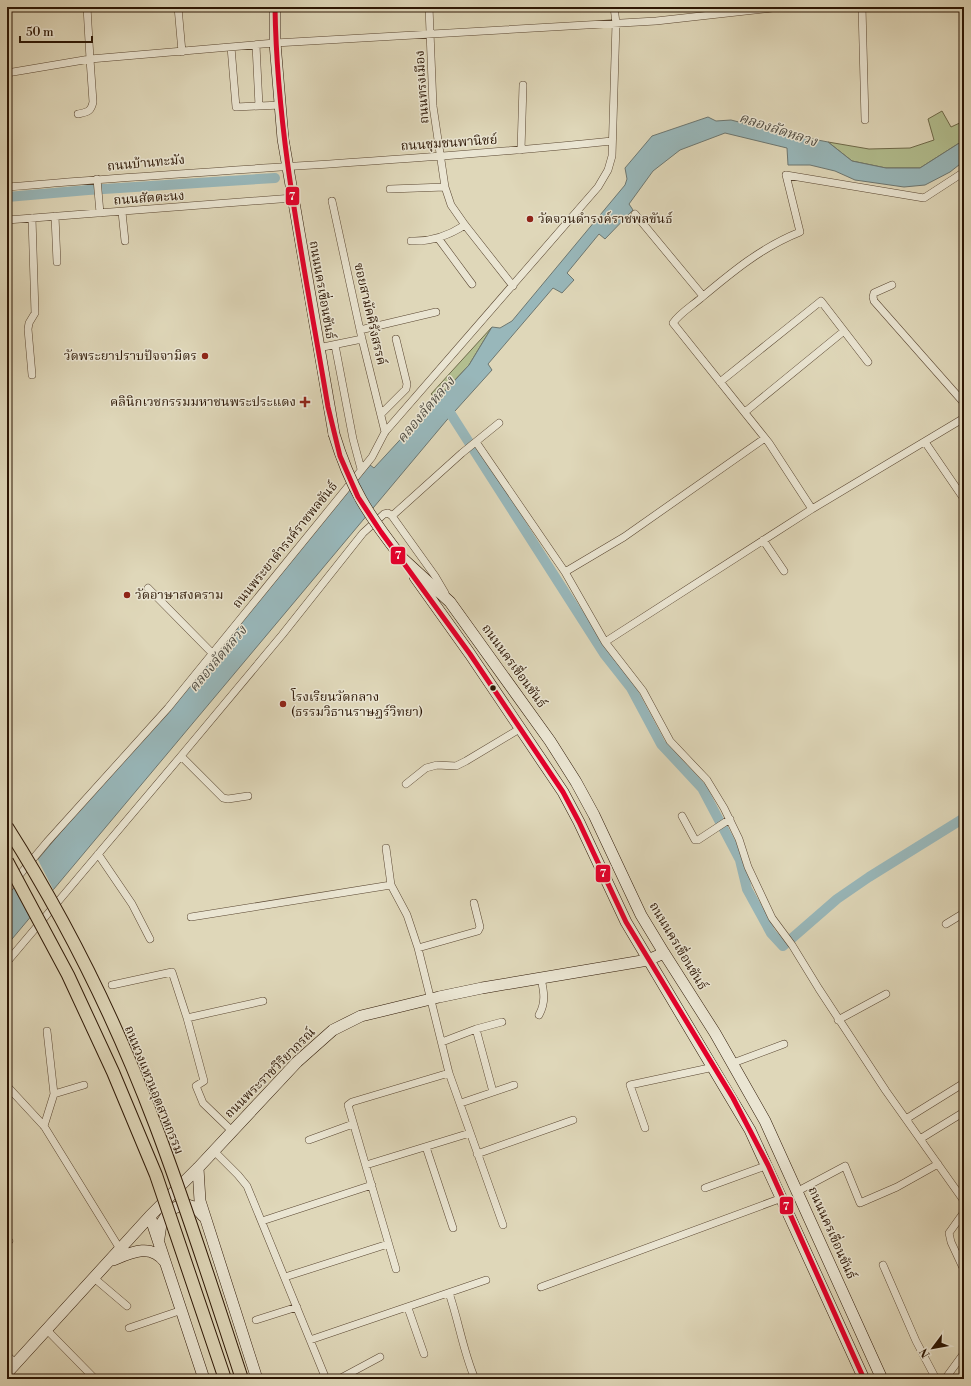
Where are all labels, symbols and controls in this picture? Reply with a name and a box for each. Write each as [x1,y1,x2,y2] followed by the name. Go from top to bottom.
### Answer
[20,18,92,44] scale bar
[26,25,54,40] text: 50 m
[411,50,433,124] street label: ถนนทรงเมือง
[737,109,820,151] water label: คลองลัดหลวง
[400,132,498,154] street label: ถนนชุมชนพานิชย์
[106,152,186,174] street label: ถนนบ้านทะมัง
[285,186,300,206] line badge: 7
[113,188,185,208] street label: ถนนสัตตะนง
[289,190,296,204] text: 7
[538,211,673,227] place label: วัดจวนดำรงค์ราชพลขันธ์
[525,214,535,224] marker: วัดจวนดำรงค์ราชพลขันธ์
[305,239,341,341] street label: ถนนนครเขื่อนขันธ์
[350,261,390,367] street label: ซอยสามัคคีรังสรรค์
[64,348,197,364] place label: วัดพระยาปราบปัจจามิตร
[200,351,210,361] marker: วัดพระยาปราบปัจจามิตร
[393,372,460,447] water label: คลองลัดหลวง
[110,394,296,410] place label: คลินิกเวชกรรมมหาชนพระประแดง
[299,396,311,408] marker: คลินิกเวชกรรมมหาชนพระประแดง
[229,478,341,611] street label: ถนนพระยาดำรงค์ราชพลขันธ์
[390,546,406,565] line badge: 7
[395,549,402,563] text: 7
[135,587,223,603] place label: วัดอาษาสงคราม
[122,590,132,600] marker: วัดอาษาสงคราม
[478,620,552,711] street label: ถนนนครเขื่อนขันธ์
[185,621,252,696] water label: คลองลัดหลวง
[488,683,498,693] unlabelled marker
[290,688,423,720] place label: โรงเรียนวัดกลาง (ธรรมวิธานราษฎร์วิทยา)
[278,699,288,709] marker: โรงเรียนวัดกลาง (ธรรมวิธานราษฎร์วิทยา)
[595,864,611,883] line badge: 7
[600,867,607,881] text: 7
[645,898,712,993] street label: ถนนนครเขื่อนขันธ์
[121,1023,187,1157] street label: ถนนวงแหวนอุตสาหกรรม
[221,1024,319,1122] street label: ถนนพระราชวิริยาภรณ์
[804,1183,862,1282] street label: ถนนนครเขื่อนขันธ์
[779,1196,794,1215] line badge: 7
[783,1200,790,1214] text: 7
[913,1328,953,1368] north arrow
[917,1345,934,1360] text: N

